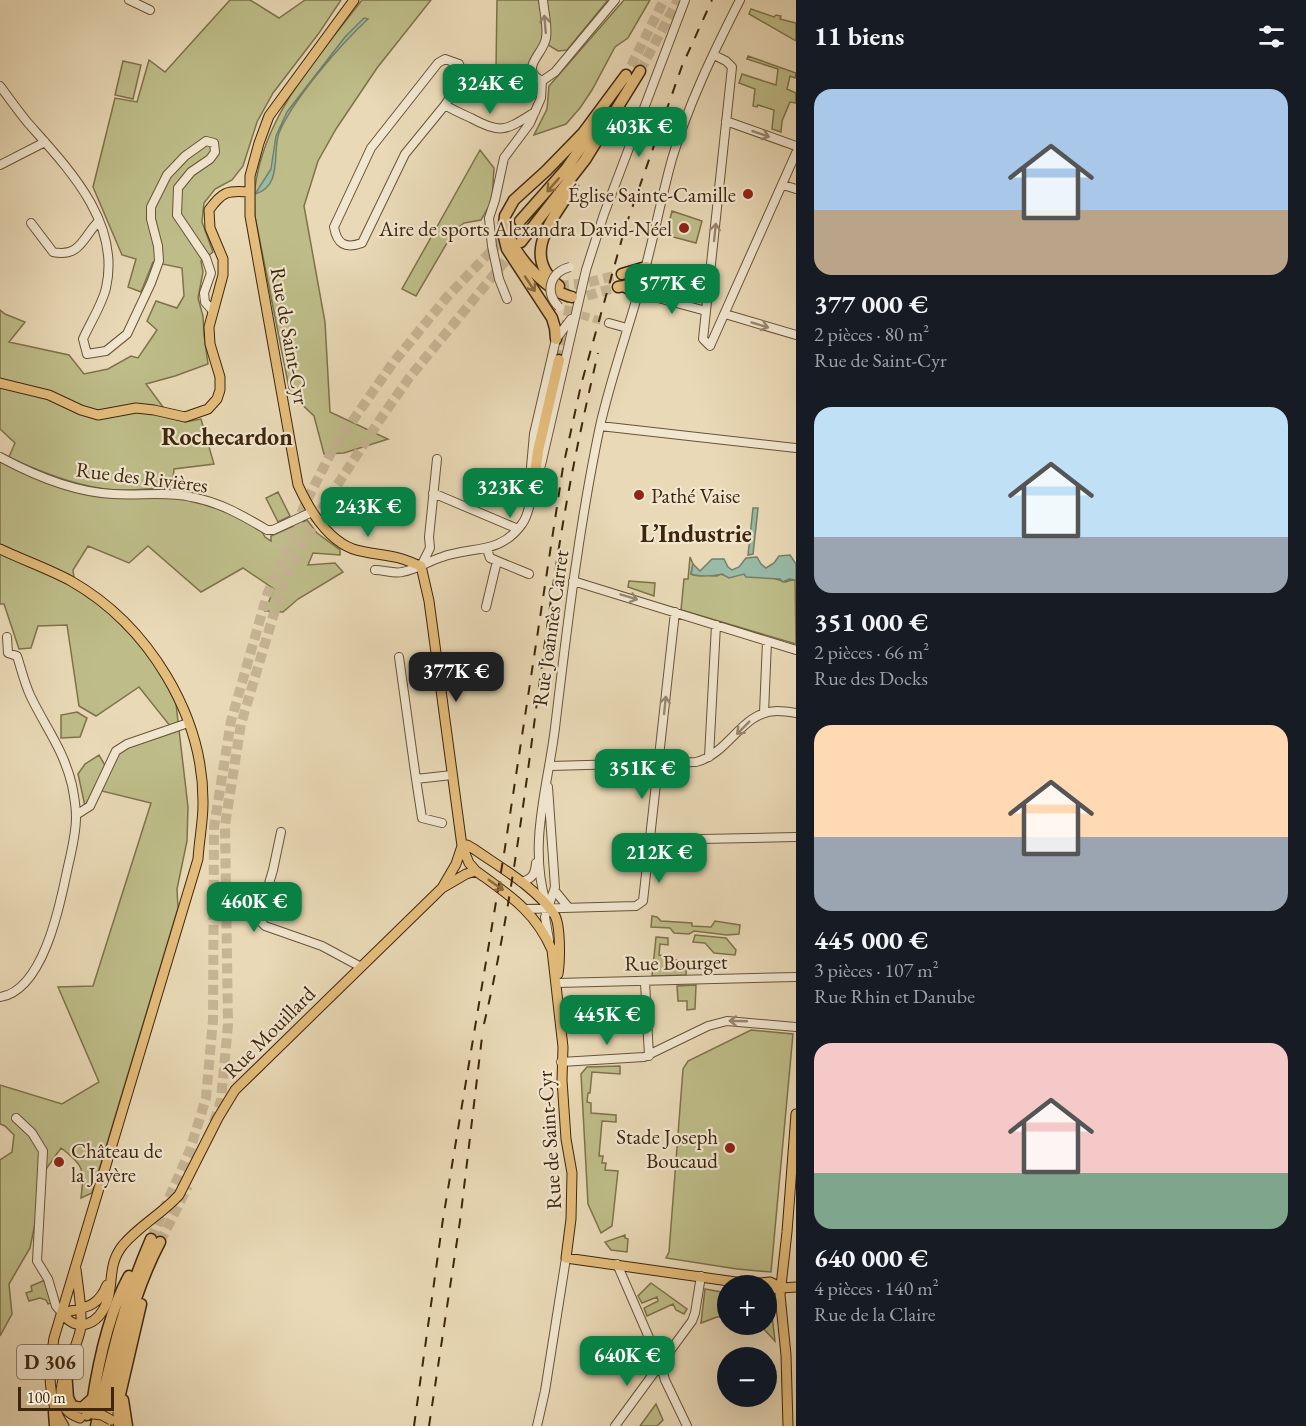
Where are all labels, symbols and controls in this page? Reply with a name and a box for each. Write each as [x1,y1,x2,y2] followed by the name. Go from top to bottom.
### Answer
[540,15,551,34] one-way arrow
[814,19,904,53] text: 11 biens
[1255,20,1288,53] icon: filters
[441,64,539,115] pin: 324K €
[457,70,523,96] text: 324K €
[590,107,688,158] pin: 403K €
[606,113,672,139] text: 403K €
[997,128,1105,236] icon: home
[751,129,770,140] one-way arrow
[546,177,560,192] one-way arrow
[568,181,736,208] place label: Église Sainte-Camille
[741,187,755,201] marker: Église Sainte-Camille
[378,215,672,242] place label: Aire de sports Alexandra David-Néel
[677,221,691,235] marker: Aire de sports Alexandra David-Néel
[709,222,720,242] one-way arrow
[623,264,721,315] pin: 577K €
[265,265,315,407] street label: Rue de Saint-Cyr
[639,270,705,296] text: 577K €
[524,275,536,292] one-way arrow
[814,287,928,321] text: 377 000 €
[751,320,770,331] one-way arrow
[814,321,929,347] text: 2 pièces · 80 m²
[814,347,947,373] text: Rue de Saint-Cyr
[161,421,293,452] district label: Rochecardon
[997,446,1105,554] icon: home
[74,456,210,499] street label: Rue des Rivières
[461,468,559,519] pin: 323K €
[477,474,543,500] text: 323K €
[651,482,740,509] place label: Pathé Vaise
[319,487,417,538] pin: 243K €
[632,488,646,502] marker: Pathé Vaise
[335,493,401,519] text: 243K €
[640,518,752,549] district label: L’Industrie
[526,548,574,708] street label: Rue Joannès Carret
[619,593,638,604] one-way arrow
[814,605,928,639] text: 351 000 €
[814,639,929,665] text: 2 pièces · 66 m²
[407,652,505,703] pin: 377K €
[423,658,489,684] text: 377K €
[814,665,928,691] text: Rue des Docks
[660,695,671,715] one-way arrow
[735,720,750,735] one-way arrow
[593,749,691,800] pin: 351K €
[609,755,675,781] text: 351K €
[997,764,1105,872] icon: home
[610,833,708,884] pin: 212K €
[626,839,692,865] text: 212K €
[488,879,504,891] one-way arrow
[205,882,303,933] pin: 460K €
[221,888,287,914] text: 460K €
[814,923,928,957] text: 445 000 €
[624,948,728,976] street label: Rue Bourget
[814,957,939,983] text: 3 pièces · 107 m²
[217,980,321,1084] street label: Rue Mouillard
[814,983,975,1009] text: Rue Rhin et Danube
[558,995,656,1046] pin: 445K €
[574,1001,640,1027] text: 445K €
[728,1015,748,1027] one-way arrow
[531,1070,567,1210] street label: Rue de Saint-Cyr
[997,1082,1105,1190] icon: home
[616,1123,718,1174] place label: Stade Joseph Boucaud
[71,1137,162,1188] place label: Château de la Jayère
[723,1141,737,1155] marker: Stade Joseph Boucaud
[52,1155,66,1169] marker: Château de la Jayère
[814,1241,928,1275] text: 640 000 €
[717,1275,777,1407] map controls
[717,1275,777,1335] button: +
[814,1275,939,1301] text: 4 pièces · 140 m²
[814,1301,936,1327] text: Rue de la Claire
[578,1336,676,1387] pin: 640K €
[594,1342,660,1368] text: 640K €
[17,1345,83,1379] road number: D 306
[717,1347,777,1407] button: −
[18,1384,114,1412] scale bar
[27,1387,66,1408] text: 100 m

